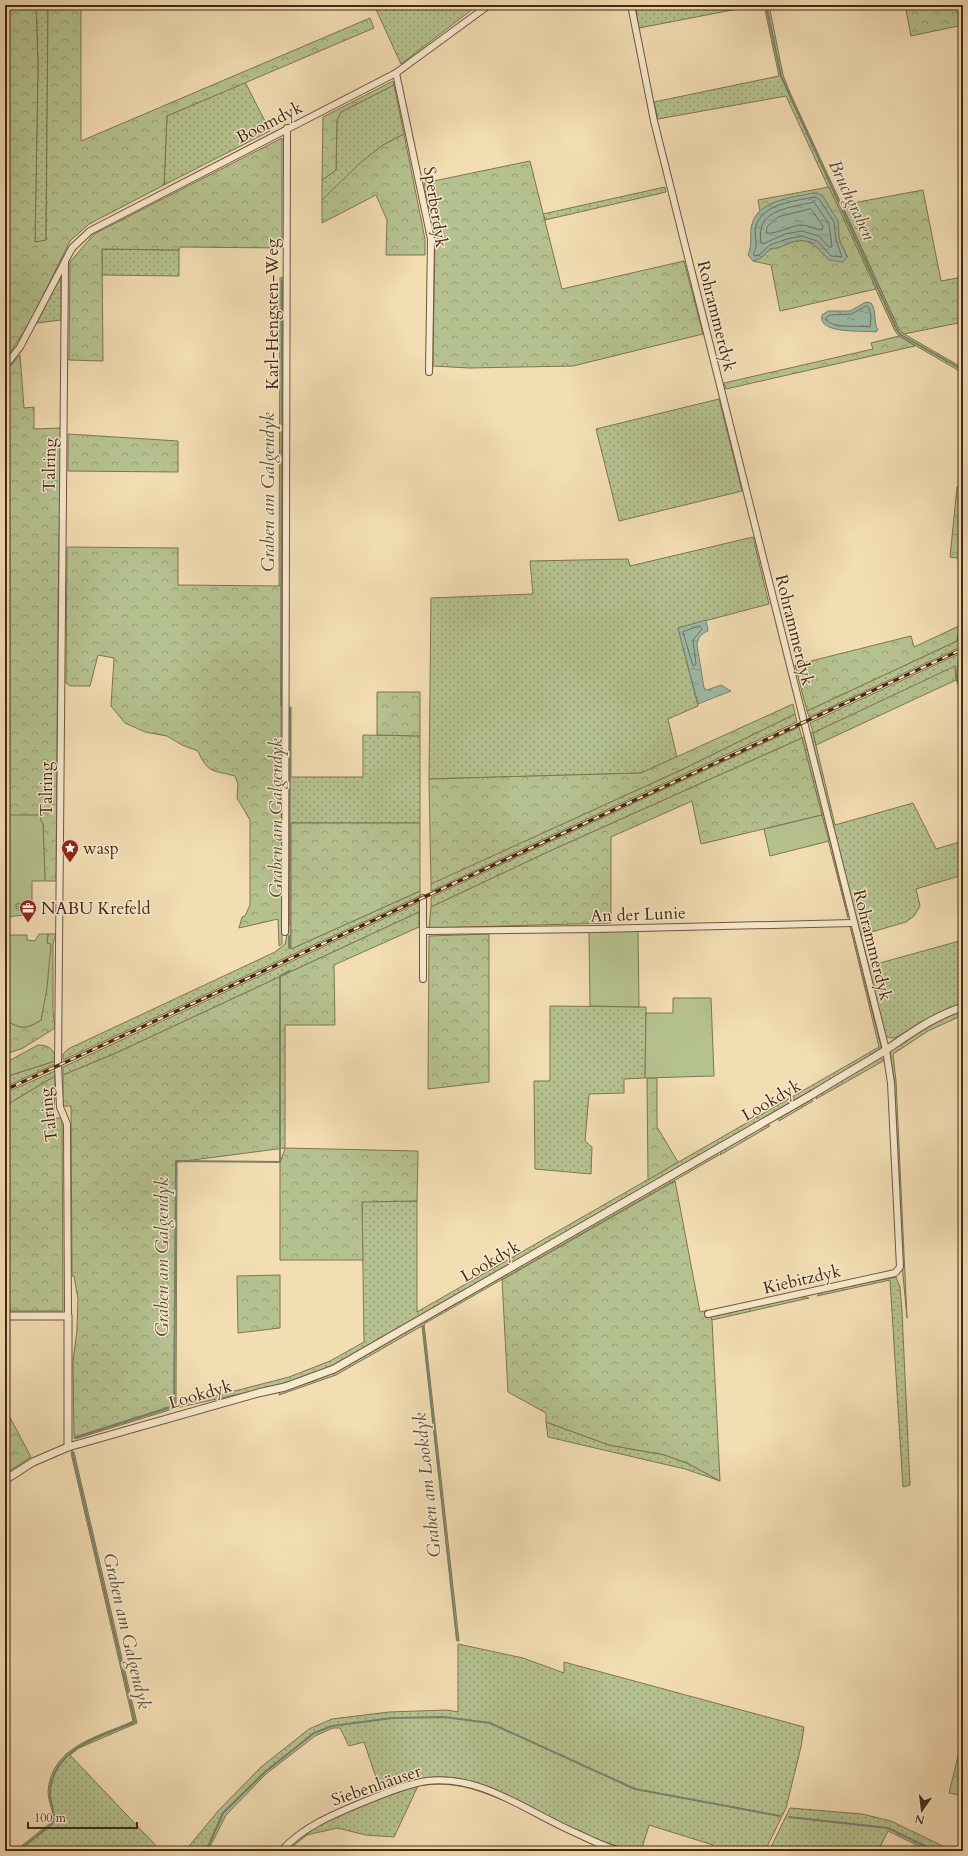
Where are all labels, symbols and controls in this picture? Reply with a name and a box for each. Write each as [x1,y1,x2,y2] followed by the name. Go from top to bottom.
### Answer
[232,96,307,149] street label: Boomdyk
[822,156,881,245] water label: Bruchgraben
[418,165,453,250] street label: Sperberdyk
[261,238,284,390] street label: Karl-Hengsten-Weg
[692,258,742,375] street label: Rohrammerdyk
[256,412,281,572] water label: Graben am Galgendyk
[38,437,61,492] street label: Talring
[770,572,820,689] street label: Rohrammerdyk
[264,738,289,898] water label: Graben am Galgendyk
[35,761,58,816] street label: Talring
[83,837,119,860] place label: wasp
[60,838,80,863] place icon: wasp
[848,887,898,1004] street label: Rohrammerdyk
[41,897,150,920] place label: NABU Krefeld
[18,898,38,923] office icon: NABU Krefeld
[590,901,686,928] street label: An der Lunie
[737,1074,806,1127] street label: Lookdyk
[34,1086,63,1143] street label: Talring
[150,1177,175,1337] water label: Graben am Galgendyk
[456,1235,525,1288] street label: Lookdyk
[761,1259,844,1300] street label: Kiebitzdyk
[166,1374,235,1414] street label: Lookdyk
[407,1411,448,1559] water label: Graben am Lookdyk
[96,1551,157,1712] water label: Graben am Galgendyk
[328,1759,425,1812] street label: Siebenhäuser
[902,1790,942,1830] north arrow
[28,1804,137,1830] scale bar
[34,1810,67,1826] text: 100 m
[913,1811,926,1828] text: N

